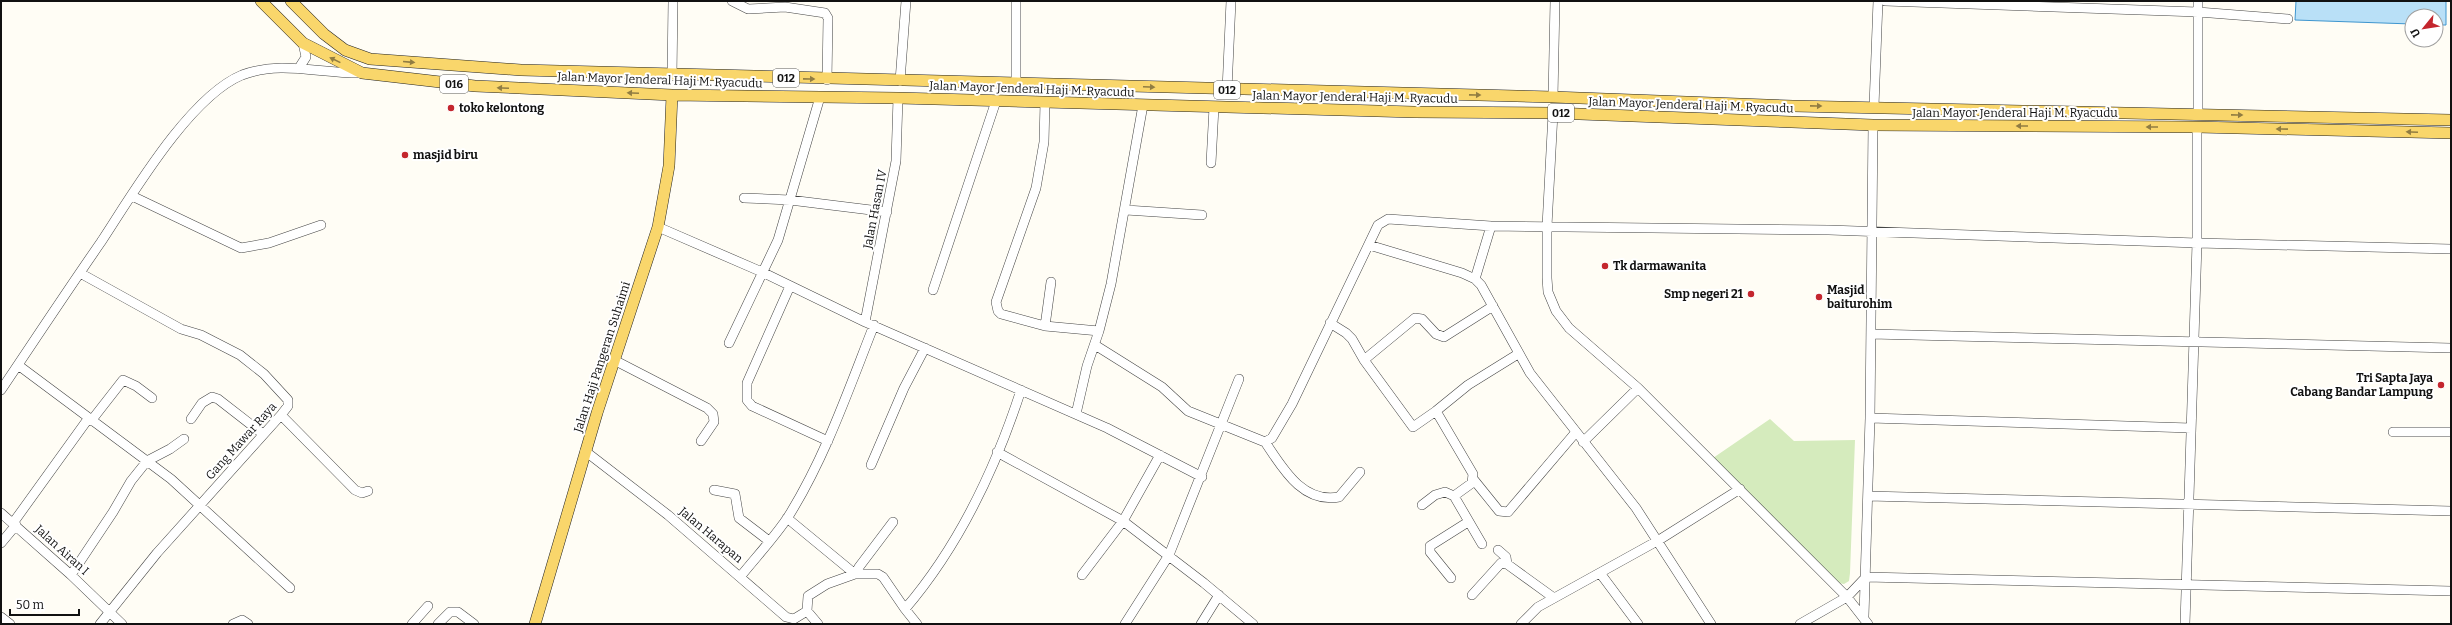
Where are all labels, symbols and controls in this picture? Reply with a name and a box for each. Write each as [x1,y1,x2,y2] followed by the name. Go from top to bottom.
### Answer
[2404,8,2444,48] north arrow
[2408,26,2423,40] text: U
[329,57,340,63] one-way arrow
[403,59,415,66] one-way arrow
[556,69,763,91] street label: Jalan Mayor Jenderal Haji M. Ryacudu
[773,69,799,87] road number: 012
[440,75,468,93] road number: 016
[803,76,816,82] one-way arrow
[928,78,1135,100] street label: Jalan Mayor Jenderal Haji M. Ryacudu
[1214,81,1240,99] road number: 012
[497,84,509,91] one-way arrow
[1143,84,1155,91] one-way arrow
[1251,88,1458,106] street label: Jalan Mayor Jenderal Haji M. Ryacudu
[626,90,639,96] one-way arrow
[1469,92,1482,98] one-way arrow
[1587,94,1794,116] street label: Jalan Mayor Jenderal Haji M. Ryacudu
[459,101,544,115] place label: toko kelontong
[446,103,456,113] marker: toko kelontong
[1810,103,1823,109] one-way arrow
[1548,104,1574,122] road number: 012
[1911,106,2118,120] street label: Jalan Mayor Jenderal Haji M. Ryacudu
[2231,111,2243,118] one-way arrow
[2015,123,2028,129] one-way arrow
[2145,124,2158,130] one-way arrow
[2275,126,2288,132] one-way arrow
[2406,129,2418,136] one-way arrow
[413,148,478,163] place label: masjid biru
[400,150,410,160] marker: masjid biru
[860,167,890,251] street label: Jalan Hasan IV
[1613,259,1707,273] place label: Tk darmawanita
[1600,261,1610,271] marker: Tk darmawanita
[571,279,633,435] street label: Jalan Haji Pangeran Suhaimi
[1827,283,1893,311] place label: Masjid baiturohim
[1664,287,1744,301] place label: Smp negeri 21
[1746,289,1756,299] marker: Smp negeri 21
[1814,292,1824,302] marker: Masjid baiturohim
[2290,371,2433,399] place label: Tri Sapta Jaya Cabang Bandar Lampung
[2436,380,2446,390] marker: Tri Sapta Jaya Cabang Bandar Lampung
[203,399,280,482] street label: Gang Mawar Raya
[676,504,746,566] street label: Jalan Harapan
[31,521,92,578] street label: Jalan Airan I
[10,591,79,617] scale bar
[16,598,45,612] text: 50 m

